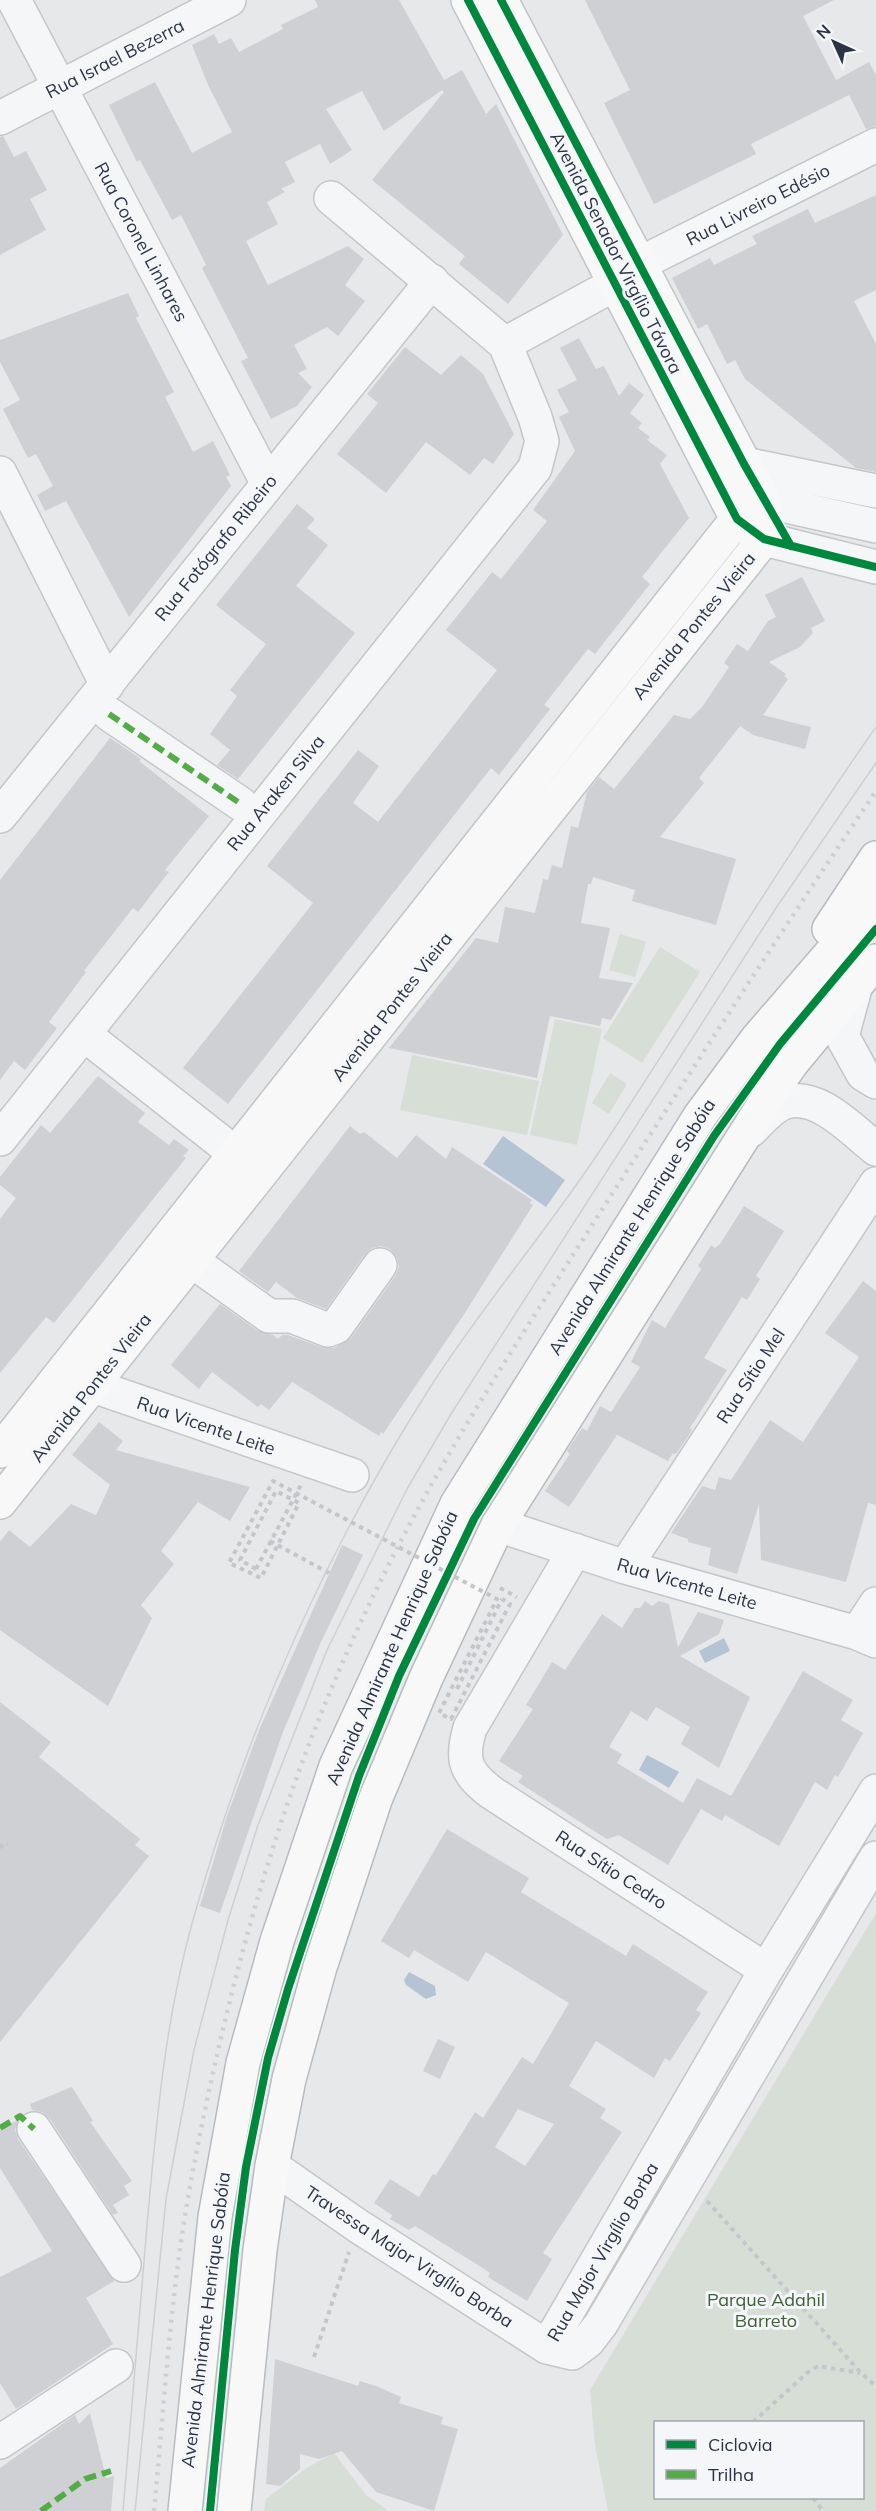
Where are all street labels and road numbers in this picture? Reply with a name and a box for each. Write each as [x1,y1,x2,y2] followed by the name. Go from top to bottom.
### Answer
[42,14,188,103] street label: Rua Israel Bezerra
[545,128,688,378] street label: Avenida Senador Virgílio Távora
[90,158,193,326] street label: Rua Coronel Linhares
[682,158,834,251] street label: Rua Livreiro Edésio
[149,470,282,626] street label: Rua Fotógrafo Ribeiro
[627,547,760,704] street label: Avenida Pontes Vieira
[222,730,330,855] street label: Rua Araken Silva
[326,927,457,1086] street label: Avenida Pontes Vieira
[543,1094,720,1359] street label: Avenida Almirante Henrique Sabóia
[25,1308,156,1467] street label: Avenida Pontes Vieira
[711,1324,790,1428] street label: Rua Sítio Mel
[134,1391,278,1460] street label: Rua Vicente Leite
[320,1507,463,1789] street label: Avenida Almirante Henrique Sabóia
[614,1553,760,1615] street label: Rua Vicente Leite
[551,1825,671,1914] street label: Rua Sítio Cedro
[542,2158,663,2345] street label: Rua Major Virgílio Borba
[176,2171,235,2469] street label: Avenida Almirante Henrique Sabóia
[301,2180,518,2333] street label: Travessa Major Virgílio Borba

